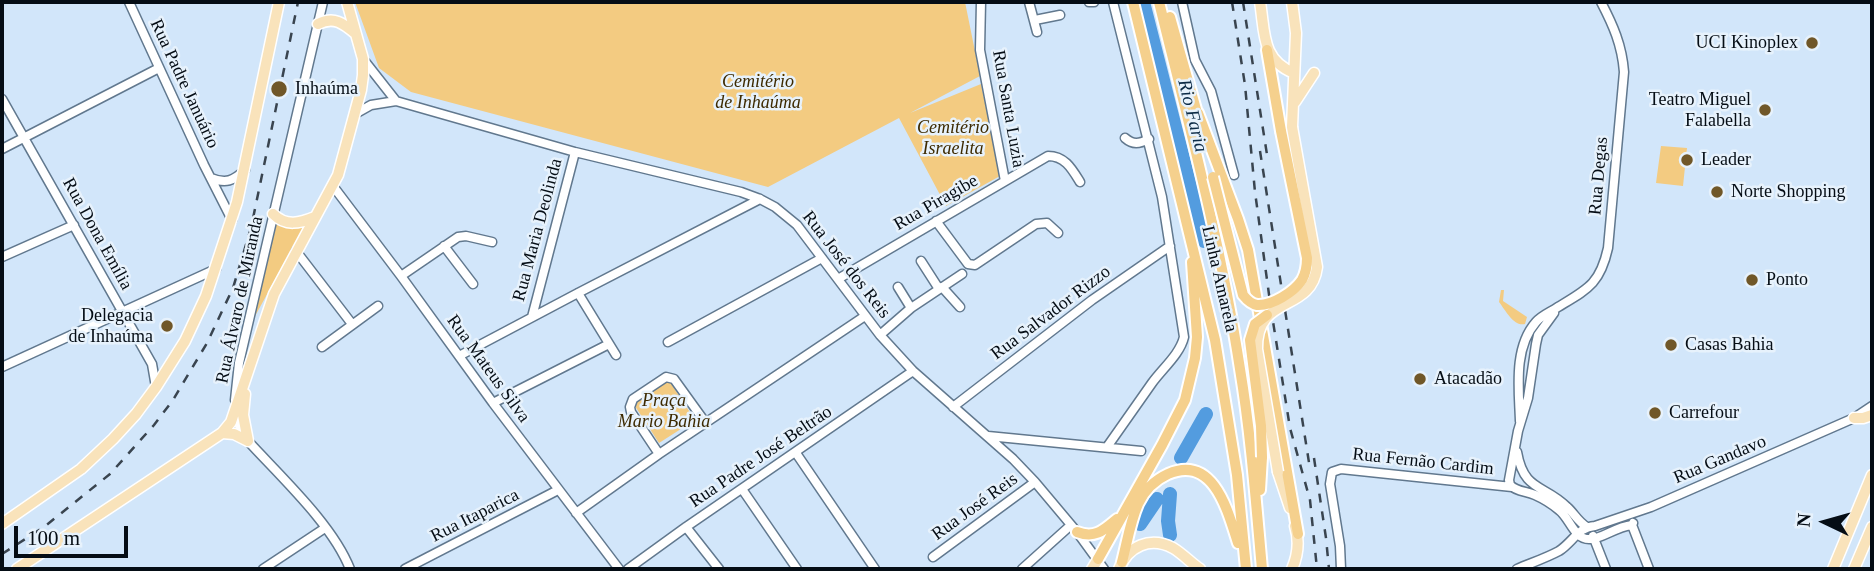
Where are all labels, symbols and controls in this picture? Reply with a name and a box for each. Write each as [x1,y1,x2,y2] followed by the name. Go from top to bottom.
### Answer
[145,16,223,152] street label: Rua Padre Januário
[1696,32,1798,54] place label: UCI Kinoplex
[1804,35,1820,51] marker: UCI Kinoplex
[987,49,1029,169] street label: Rua Santa Luzia
[715,71,801,114] park label: Cemitério de Inhaúma
[1172,77,1212,155] water label: Rio Faria
[295,78,358,100] place label: Inhaúma
[269,79,289,99] marker: Inhaúma
[1649,89,1751,132] place label: Teatro Miguel Falabella
[1757,102,1773,118] marker: Teatro Miguel Falabella
[917,117,989,160] park label: Cemitério Israelita
[1585,136,1613,216] street label: Rua Degas
[1701,149,1751,171] place label: Leader
[1679,152,1695,168] marker: Leader
[509,156,567,304] street label: Rua Maria Deolinda
[890,170,982,236] street label: Rua Piragibe
[57,174,137,294] street label: Rua Dona Emília
[1731,181,1845,203] place label: Norte Shopping
[1709,184,1725,200] marker: Norte Shopping
[797,207,895,323] street label: Rua José dos Reis
[212,214,268,386] street label: Rua Álvaro de Miranda
[1196,224,1242,334] street label: Linha Amarela
[987,261,1115,365] street label: Rua Salvador Rizzo
[1766,269,1808,291] place label: Ponto
[1744,272,1760,288] marker: Ponto
[69,305,153,348] place label: Delegacia de Inhaúma
[442,311,534,427] street label: Rua Mateus Silva
[159,318,175,334] marker: Delegacia de Inhaúma
[1685,334,1773,356] place label: Casas Bahia
[1663,337,1679,353] marker: Casas Bahia
[1434,368,1502,390] place label: Atacadão
[1412,371,1428,387] marker: Atacadão
[618,390,710,432] park label: Praça Mario Bahia
[686,401,836,513] street label: Rua Padre José Beltrão
[1669,402,1739,424] place label: Carrefour
[1647,405,1663,421] marker: Carrefour
[1670,431,1770,489] street label: Rua Gandavo
[1351,444,1495,480] street label: Rua Fernão Cardim
[928,469,1022,545] street label: Rua José Reis
[427,484,523,548] street label: Rua Itaparica
[1790,487,1860,557] north arrow
[18,512,131,556] scale bar
[1793,512,1815,528] text: N
[27,526,80,550] text: 100 m

